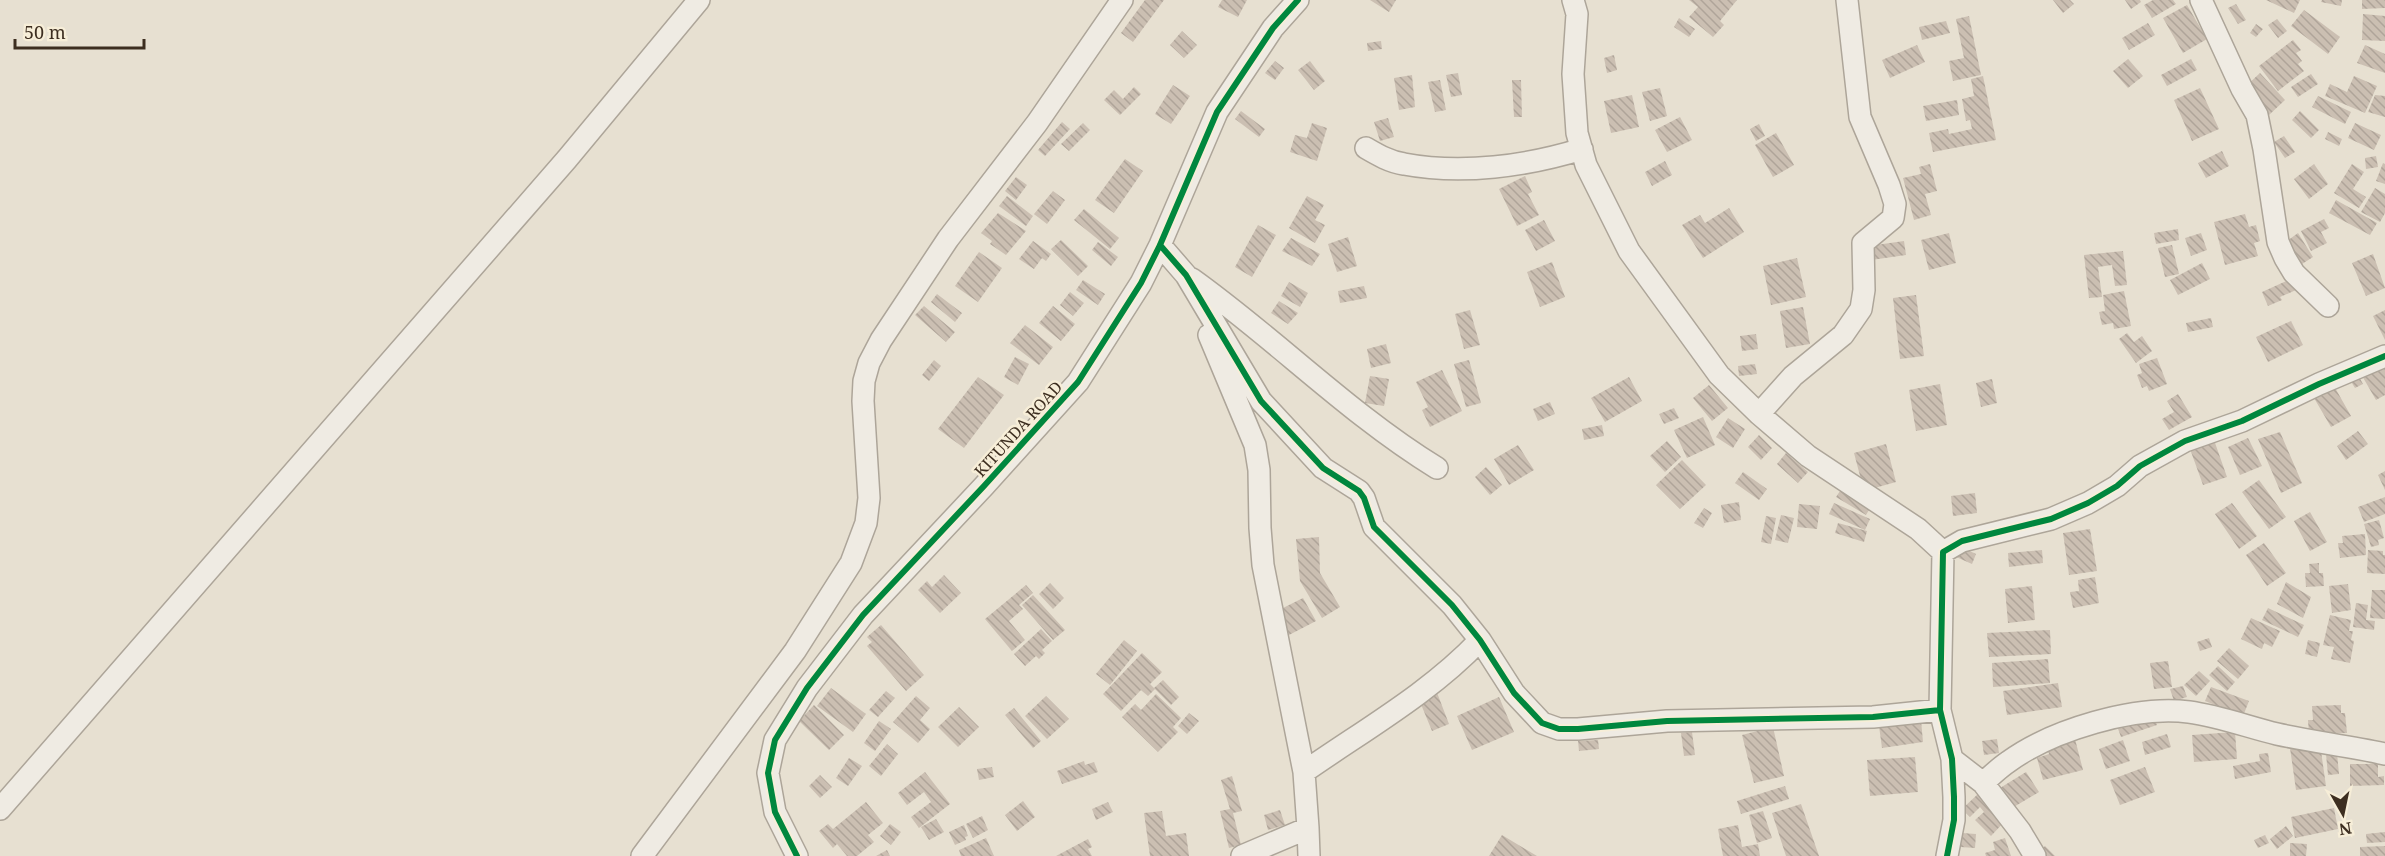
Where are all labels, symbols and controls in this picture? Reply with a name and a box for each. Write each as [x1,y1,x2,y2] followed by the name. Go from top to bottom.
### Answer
[15,12,144,50] scale bar
[24,20,66,44] text: 50 m
[969,376,1067,482] street label: KITUNDA ROAD
[2313,784,2373,844] north arrow
[2337,817,2353,841] text: N

